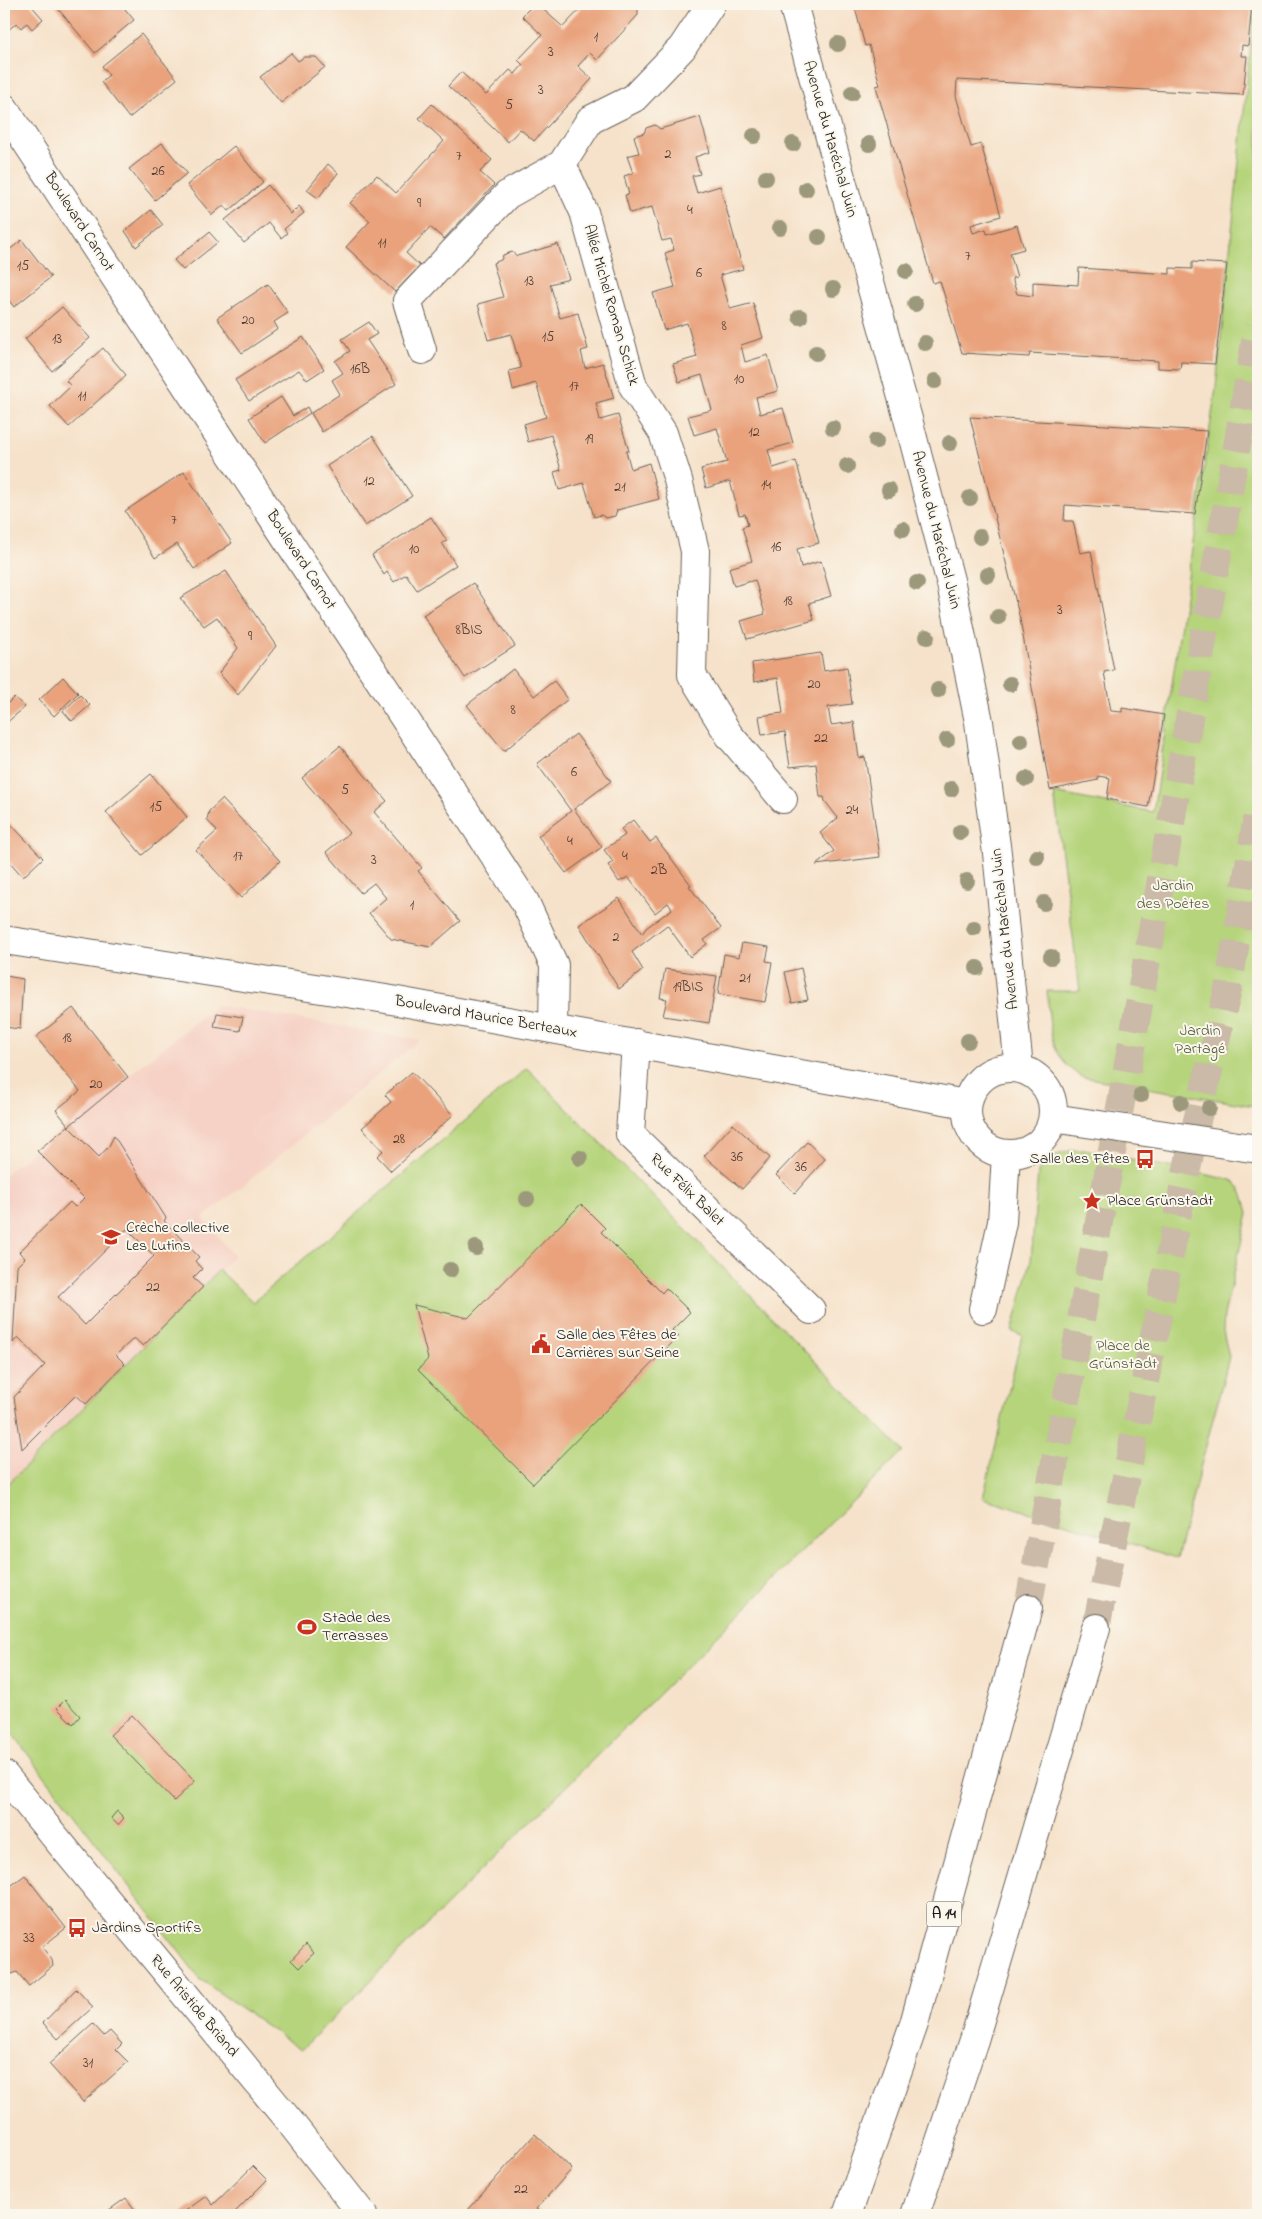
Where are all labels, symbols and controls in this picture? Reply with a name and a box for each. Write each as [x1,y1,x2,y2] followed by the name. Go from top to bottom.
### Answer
[594,27,599,48] house number: 1
[548,42,554,63] house number: 3
[796,58,864,220] street label: Avenue du Maréchal Juin
[538,80,544,101] house number: 3
[505,95,513,116] house number: 5
[665,144,672,165] house number: 2
[456,146,462,167] house number: 7
[151,161,165,182] house number: 26
[37,166,121,277] street label: Boulevard Carnot
[417,193,422,214] house number: 9
[687,200,693,221] house number: 4
[576,222,646,389] street label: Allée Michel Roman Schick
[378,233,387,254] house number: 11
[965,246,971,267] house number: 7
[17,256,29,277] house number: 15
[696,263,702,284] house number: 6
[524,271,534,292] house number: 13
[241,310,255,331] house number: 20
[721,316,727,337] house number: 8
[542,327,554,348] house number: 15
[52,329,62,350] house number: 13
[350,359,370,380] house number: 16B
[734,369,744,390] house number: 10
[569,376,579,397] house number: 17
[78,386,87,407] house number: 11
[748,422,760,443] house number: 12
[585,429,594,450] house number: 19
[905,448,967,612] street label: Avenue du Maréchal Juin
[363,471,375,492] house number: 12
[761,475,771,496] house number: 14
[614,477,626,498] house number: 21
[259,504,343,615] street label: Boulevard Carnot
[171,510,177,531] house number: 7
[771,537,781,558] house number: 16
[409,539,419,560] house number: 10
[783,591,793,612] house number: 18
[1057,600,1063,621] house number: 3
[456,620,482,641] house number: 8BIS
[248,626,253,647] house number: 9
[807,674,821,695] house number: 20
[510,700,516,721] house number: 8
[814,728,828,749] house number: 22
[571,762,577,783] house number: 6
[341,780,349,801] house number: 5
[150,797,162,818] house number: 15
[846,800,859,821] house number: 24
[567,831,573,852] house number: 4
[233,846,243,867] house number: 17
[622,846,628,867] house number: 4
[985,847,1025,1011] street label: Avenue du Maréchal Juin
[371,850,377,871] house number: 3
[651,860,667,881] house number: 2B
[1137,874,1209,916] park label: Jardin des Poètes
[410,895,415,916] house number: 1
[613,927,620,948] house number: 2
[739,968,751,989] house number: 21
[673,977,703,998] house number: 19BIS
[392,989,579,1045] street label: Boulevard Maurice Berteaux
[1175,1019,1226,1061] park label: Jardin Partagé
[62,1028,72,1049] house number: 18
[89,1074,103,1095] house number: 20
[393,1129,405,1150] house number: 28
[731,1147,743,1168] house number: 36
[1029,1147,1130,1171] place label: Salle des Fêtes
[644,1148,731,1233] street label: Rue Félix Balet
[1134,1148,1156,1170] bus stop icon: Salle des Fêtes
[795,1157,807,1178] house number: 36
[1107,1189,1214,1213] place label: Place Grünstadt
[1081,1190,1103,1212] place icon: Place Grünstadt
[126,1216,230,1258] place label: Crèche collective Les Lutins
[100,1226,122,1248] school or university icon: Crèche collective Les Lutins
[146,1277,160,1298] house number: 22
[556,1323,680,1365] place label: Salle des Fêtes de Carrières sur Seine
[530,1333,552,1355] public building icon: Salle des Fêtes de Carrières sur Seine
[1089,1334,1158,1376] park label: Place de Grünstadt
[322,1606,391,1648] place label: Stade des Terrasses
[296,1616,318,1638] sports icon: Stade des Terrasses
[926,1902,962,1926] road number: A 14
[92,1916,201,1940] place label: Jardins Sportifs
[66,1917,88,1939] bus stop icon: Jardins Sportifs
[23,1928,35,1949] house number: 33
[144,1949,244,2063] street label: Rue Aristide Briand
[83,2053,94,2074] house number: 31
[514,2179,528,2200] house number: 22

